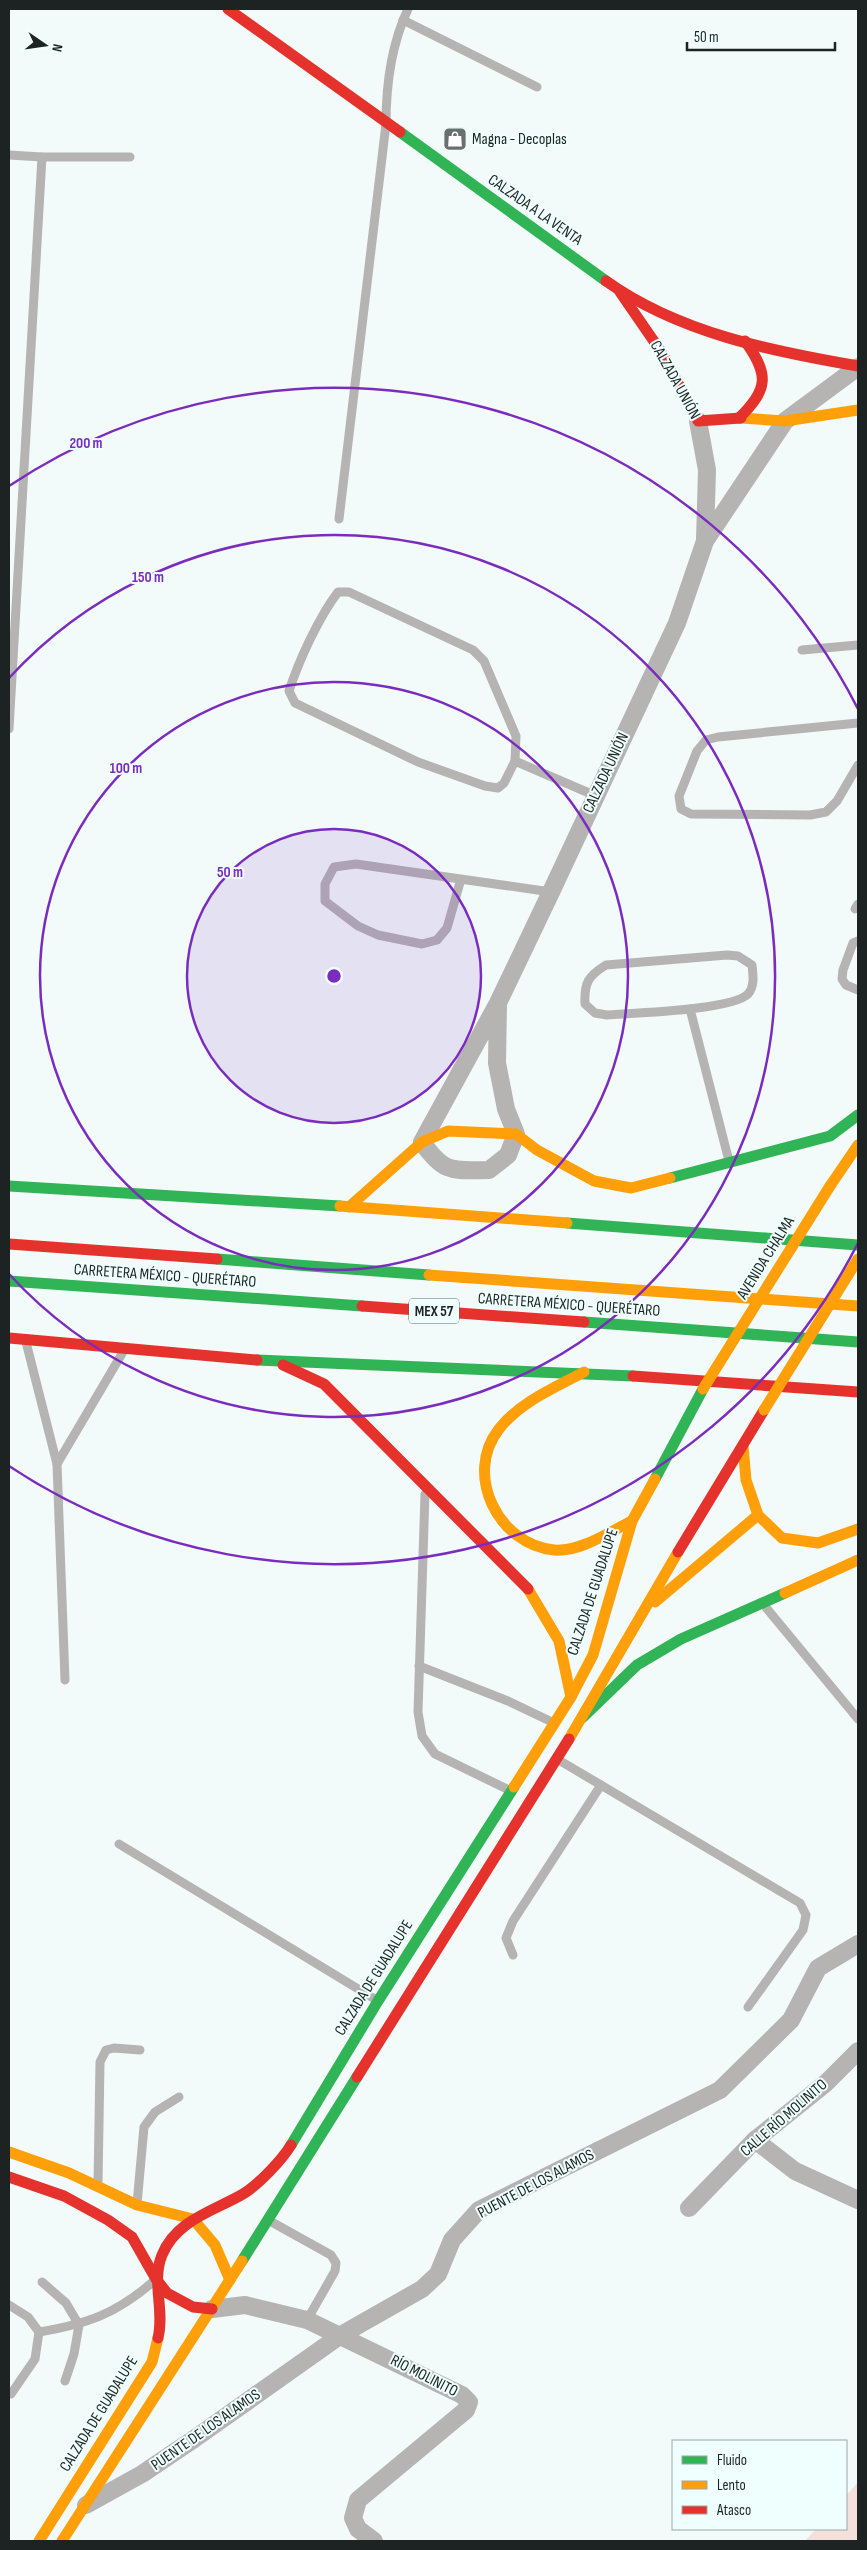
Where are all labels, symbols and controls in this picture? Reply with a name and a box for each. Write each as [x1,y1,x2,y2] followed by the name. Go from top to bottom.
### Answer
[20,20,70,70] north arrow
[687,20,834,52] scale bar
[694,28,719,47] text: 50 m
[48,42,66,53] text: N
[442,126,468,152] shop icon: Magna - Decoplas
[472,130,567,149] place label: Magna - Decoplas
[484,170,586,250] street label: CALZADA A LA VENTA
[646,338,704,422] street label: CALZADA UNIÓN
[69,434,103,453] text: 200 m
[132,568,164,587] text: 150 m
[579,730,633,816] street label: CALZADA UNIÓN
[110,759,142,778] text: 100 m
[217,863,243,882] text: 50 m
[325,967,343,985] centre of rings
[733,1213,799,1304] street label: AVENIDA CHALMA
[73,1260,257,1292] street label: CARRETERA MÉXICO - QUERÉTARO
[477,1289,661,1321] street label: CARRETERA MÉXICO - QUERÉTARO
[409,1298,459,1324] road number: MEX 57
[564,1526,622,1658] street label: CALZADA DE GUADALUPE
[331,1917,417,2039] street label: CALZADA DE GUADALUPE
[737,2075,831,2161] street label: CALLE RÍO MOLINITO
[475,2145,597,2223] street label: PUENTE DE LOS ALAMOS
[387,2351,461,2401] street label: RÍO MOLINITO
[56,2353,142,2475] street label: CALZADA DE GUADALUPE
[148,2385,264,2475] street label: PUENTE DE LOS ALAMOS
[672,2440,847,2530] legend
[717,2451,747,2470] text: Fluido
[717,2476,746,2495] text: Lento
[716,2501,751,2520] text: Atasco

